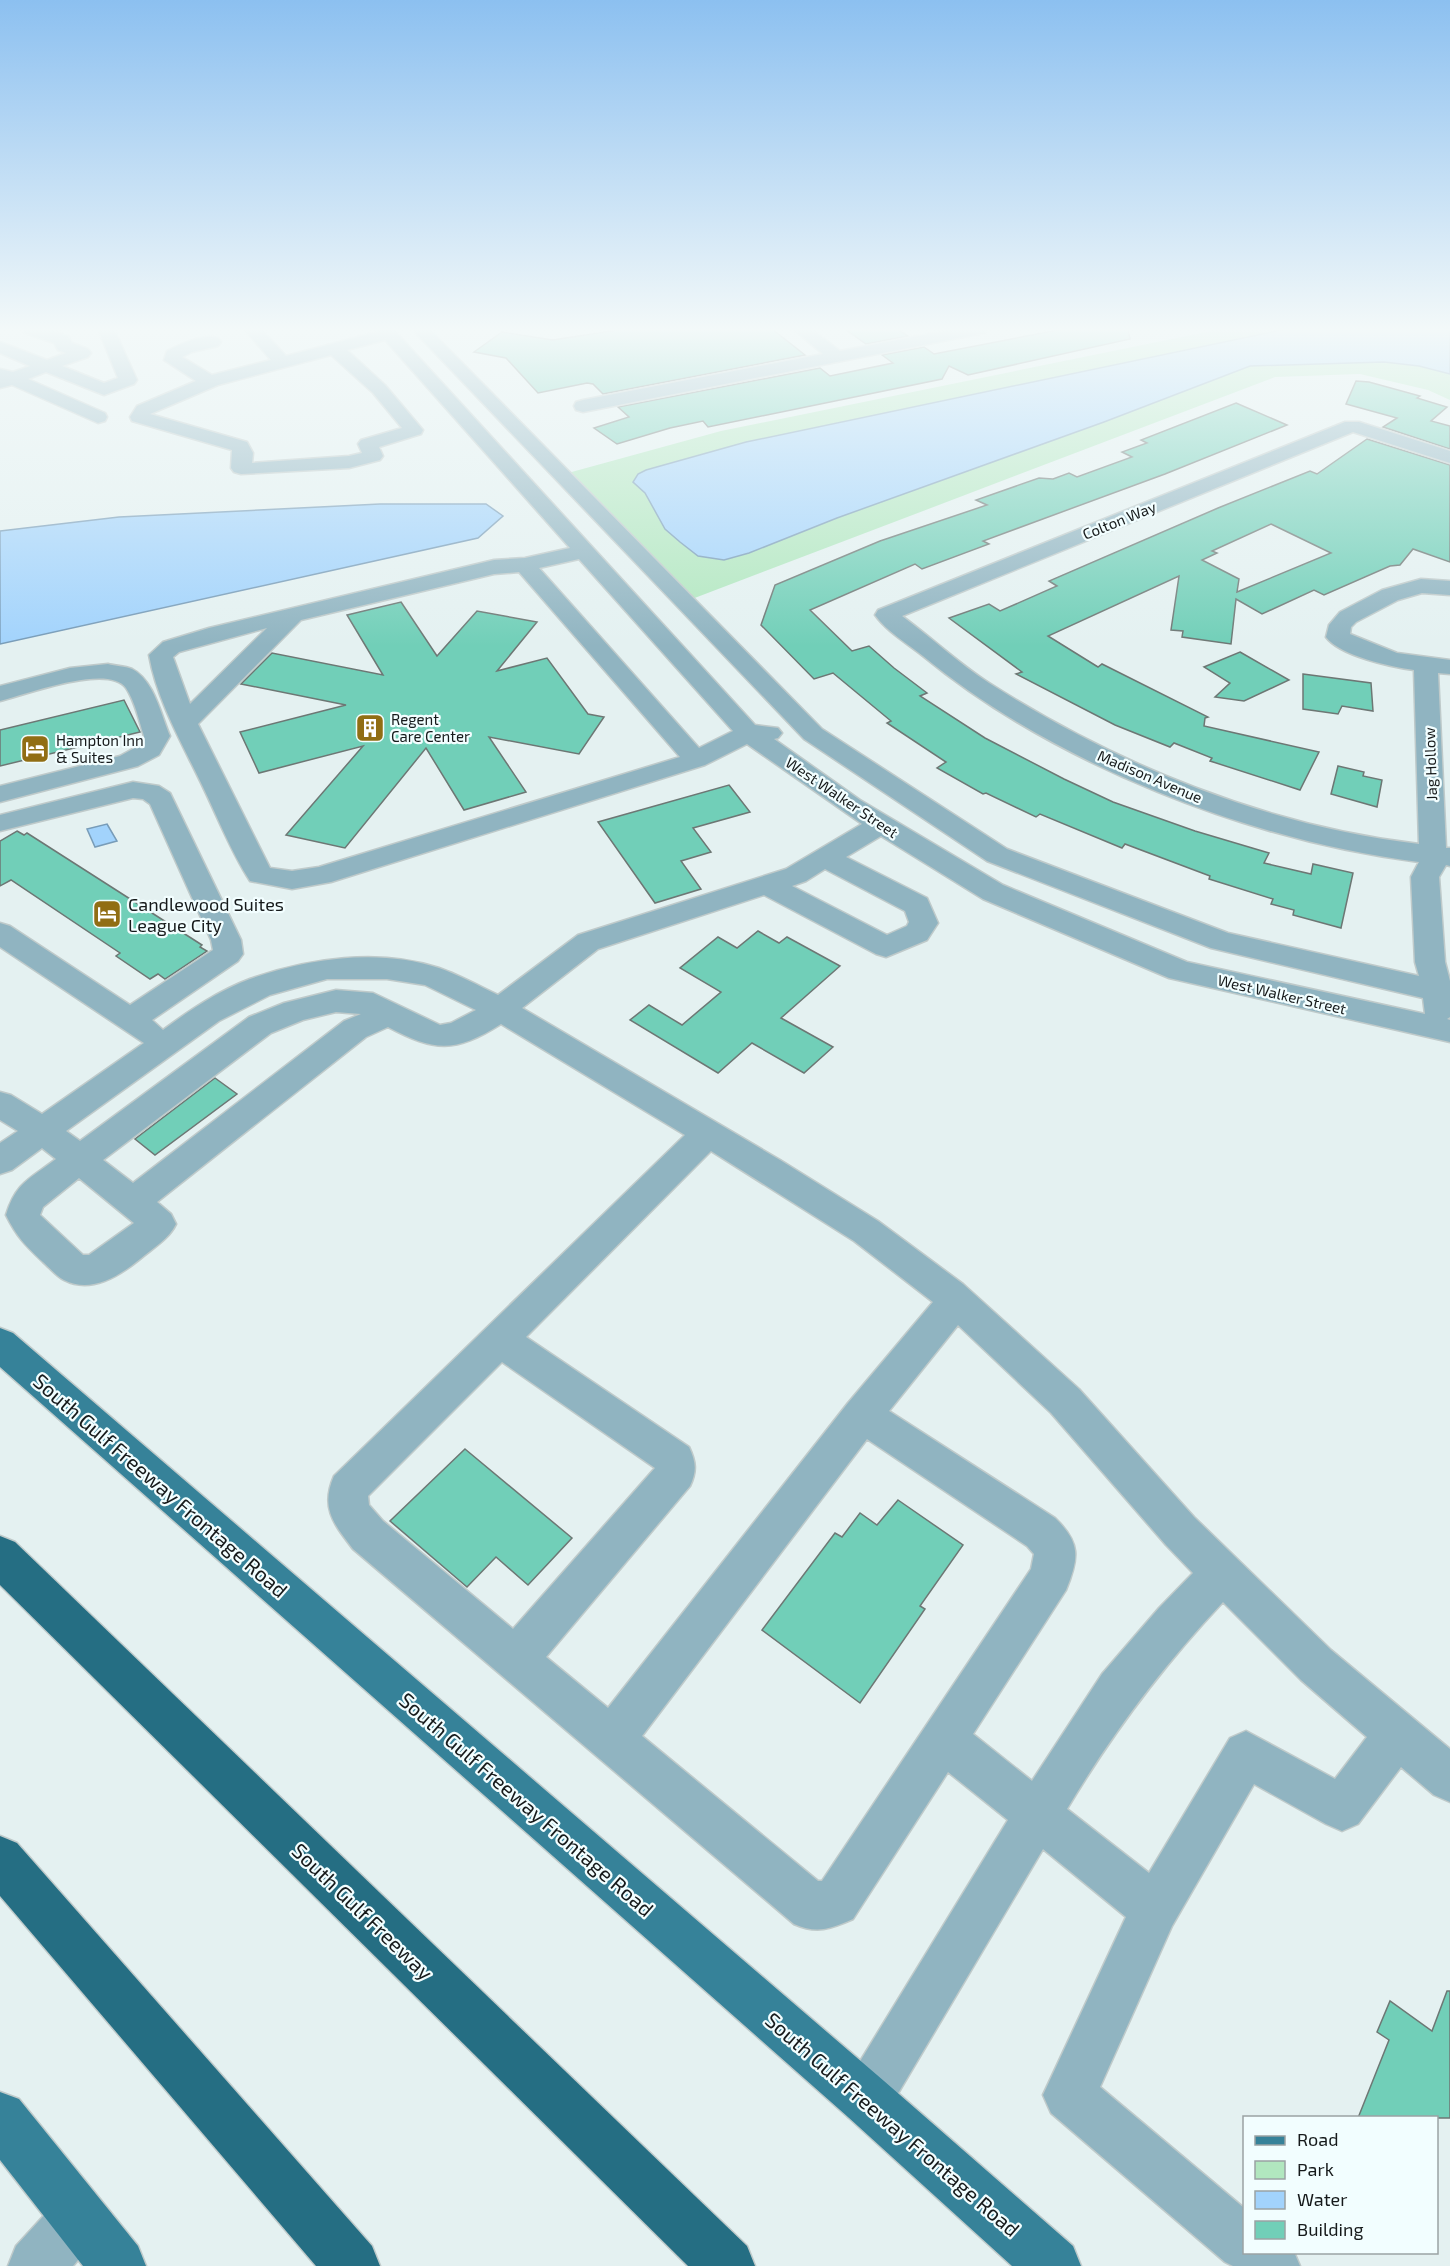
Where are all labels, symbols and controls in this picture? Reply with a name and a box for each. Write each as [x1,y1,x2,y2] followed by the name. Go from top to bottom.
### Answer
[1080,497,1158,543] street label: Colton Way
[391,710,470,745] place label: Regent Care Center
[354,712,386,744] building icon: Regent Care Center
[1420,727,1440,801] street label: Jag Hollow
[56,731,144,766] place label: Hampton Inn & Suites
[19,733,51,765] hotel icon: Hampton Inn & Suites
[1095,746,1205,806] street label: Madison Avenue
[782,753,902,841] street label: West Walker Street
[128,893,284,936] place label: Candlewood Suites League City
[91,898,123,930] hotel icon: Candlewood Suites League City
[1216,970,1348,1018] street label: West Walker Street
[29,1368,293,1602] street label: South Gulf Freeway Frontage Road
[395,1687,659,1921] street label: South Gulf Freeway Frontage Road
[288,1838,438,1984] street label: South Gulf Freeway
[761,2007,1025,2241] street label: South Gulf Freeway Frontage Road
[1243,2116,1438,2254] legend
[1297,2128,1338,2150] text: Road
[1297,2158,1334,2180] text: Park
[1297,2188,1347,2210] text: Water
[1297,2218,1364,2240] text: Building

